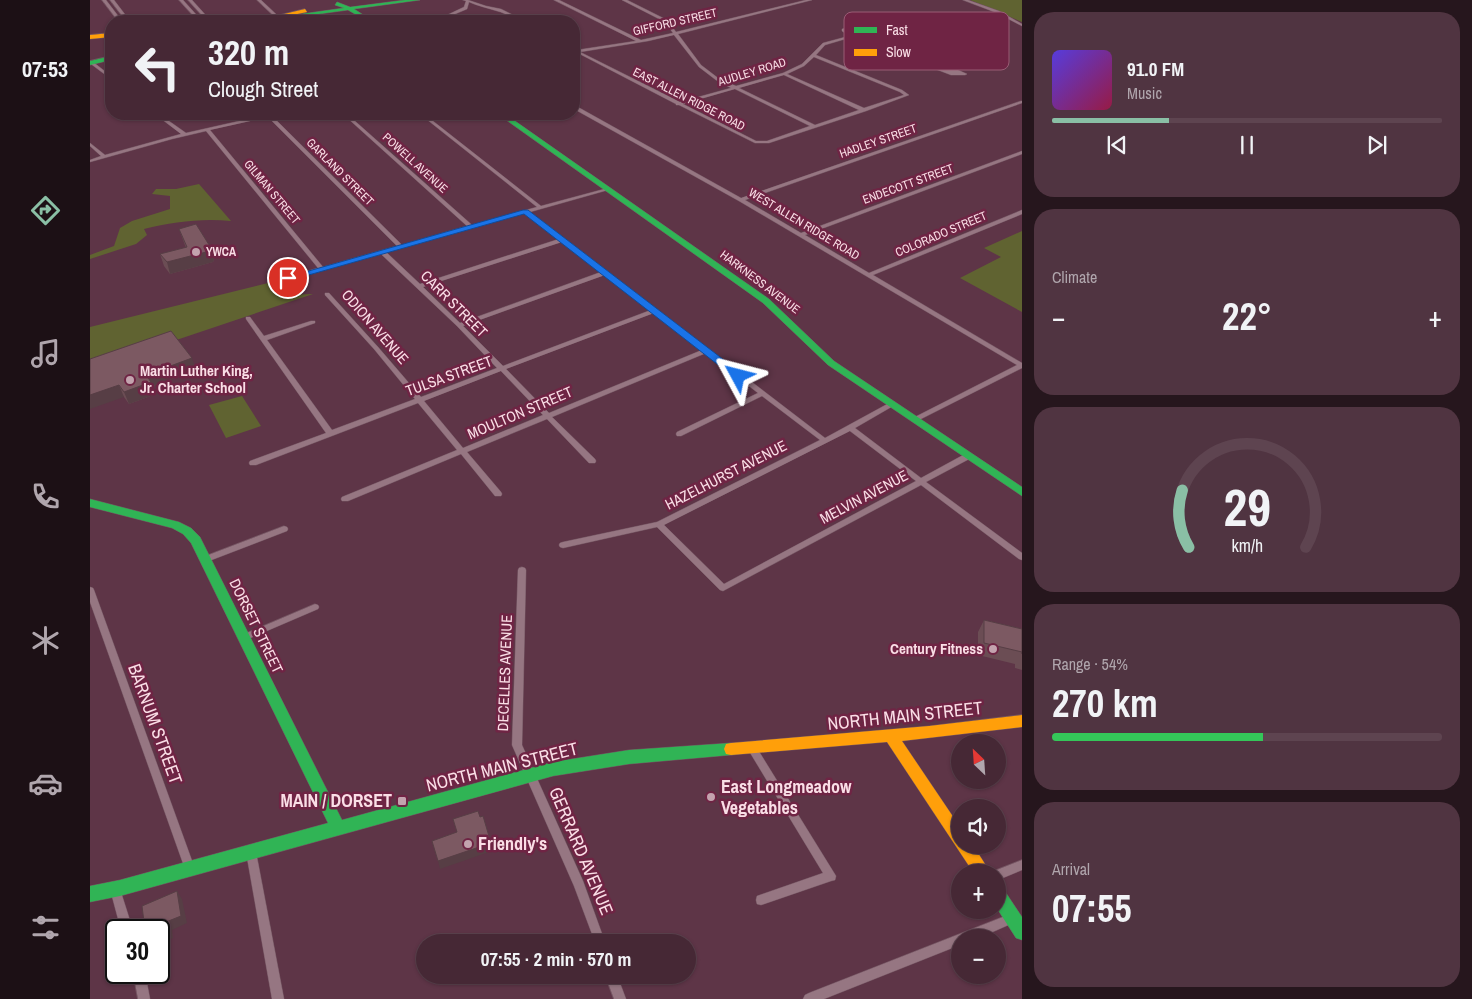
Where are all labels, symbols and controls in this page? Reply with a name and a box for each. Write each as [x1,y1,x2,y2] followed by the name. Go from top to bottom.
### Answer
[631,5,719,39] street label: GIFFORD STREET
[844,12,1009,70] legend
[886,21,908,39] text: Fast
[208,29,289,76] text: 320 m
[125,35,190,100] icon: left
[886,43,912,61] text: Slow
[22,54,68,84] text: 07:53
[715,54,788,90] street label: AUDLEY ROAD
[1127,56,1184,82] text: 91.0 FM
[630,64,748,134] street label: EAST ALLEN RIDGE ROAD
[208,74,318,104] text: Clough Street
[1127,82,1162,104] text: Music
[837,120,919,162] street label: HADLEY STREET
[379,129,451,197] street label: POWELL AVENUE
[1103,131,1131,159] icon: previous
[1233,131,1261,159] icon: pause
[1363,131,1391,159] icon: next
[303,135,377,209] street label: GARLAND STREET
[240,156,304,228] street label: GILMAN STREET
[860,160,956,208] street label: ENDECOTT STREET
[746,185,862,263] street label: WEST ALLEN RIDGE ROAD
[28,193,63,228] icon: directions
[893,208,989,260] street label: COLORADO STREET
[206,244,237,260] place label: YWCA
[190,246,202,258] marker: YWCA
[717,247,803,317] street label: HARKNESS AVENUE
[267,257,309,299] pin
[274,264,302,292] icon: arrive
[416,266,493,342] street label: CARR STREET
[1052,266,1097,288] text: Climate
[337,285,414,369] street label: ODION AVENUE
[1222,291,1272,342] text: 22°
[1052,298,1065,336] text: −
[1429,298,1442,336] text: +
[28,336,63,371] icon: music
[711,349,763,401] position arrow
[403,350,496,401] street label: TULSA STREET
[140,360,253,398] place label: Martin Luther King, Jr. Charter School
[124,374,136,386] marker: Martin Luther King, Jr. Charter School
[464,381,576,444] street label: MOULTON STREET
[661,435,790,514] street label: HAZELHURST AVENUE
[816,464,912,529] street label: MELVIN AVENUE
[1223,472,1271,542] text: 29
[28,479,63,514] icon: phone
[1231,534,1263,558] text: km/h
[224,575,289,677] street label: DORSET STREET
[492,614,517,732] street label: DECELLES AVENUE
[28,623,63,658] icon: climate
[890,638,983,659] place label: Century Fitness
[987,643,999,655] marker: Century Fitness
[1052,653,1128,675] text: Range · 54%
[122,660,189,787] street label: BARNUM STREET
[1052,678,1158,729] text: 270 km
[826,695,984,736] street label: NORTH MAIN STREET
[951,734,1006,789] north arrow
[951,734,1006,984] map controls
[423,736,580,797] street label: NORTH MAIN STREET
[28,766,63,801] icon: car
[721,774,852,820] place label: East Longmeadow Vegetables
[543,783,620,919] street label: GERRARD AVENUE
[280,788,392,813] place label: MAIN / DORSET
[705,791,717,803] marker: East Longmeadow Vegetables
[396,795,408,807] marker: MAIN / DORSET
[951,799,1006,854] button: sound
[478,831,547,856] place label: Friendly's
[462,838,474,850] marker: Friendly's
[1052,858,1090,880] text: Arrival
[951,864,1006,919] button: +
[1052,883,1132,934] text: 07:55
[28,910,63,945] icon: filters
[105,919,170,984] speed limit sign: 30
[951,929,1006,984] button: −
[481,946,631,972] text: 07:55 · 2 min · 570 m

